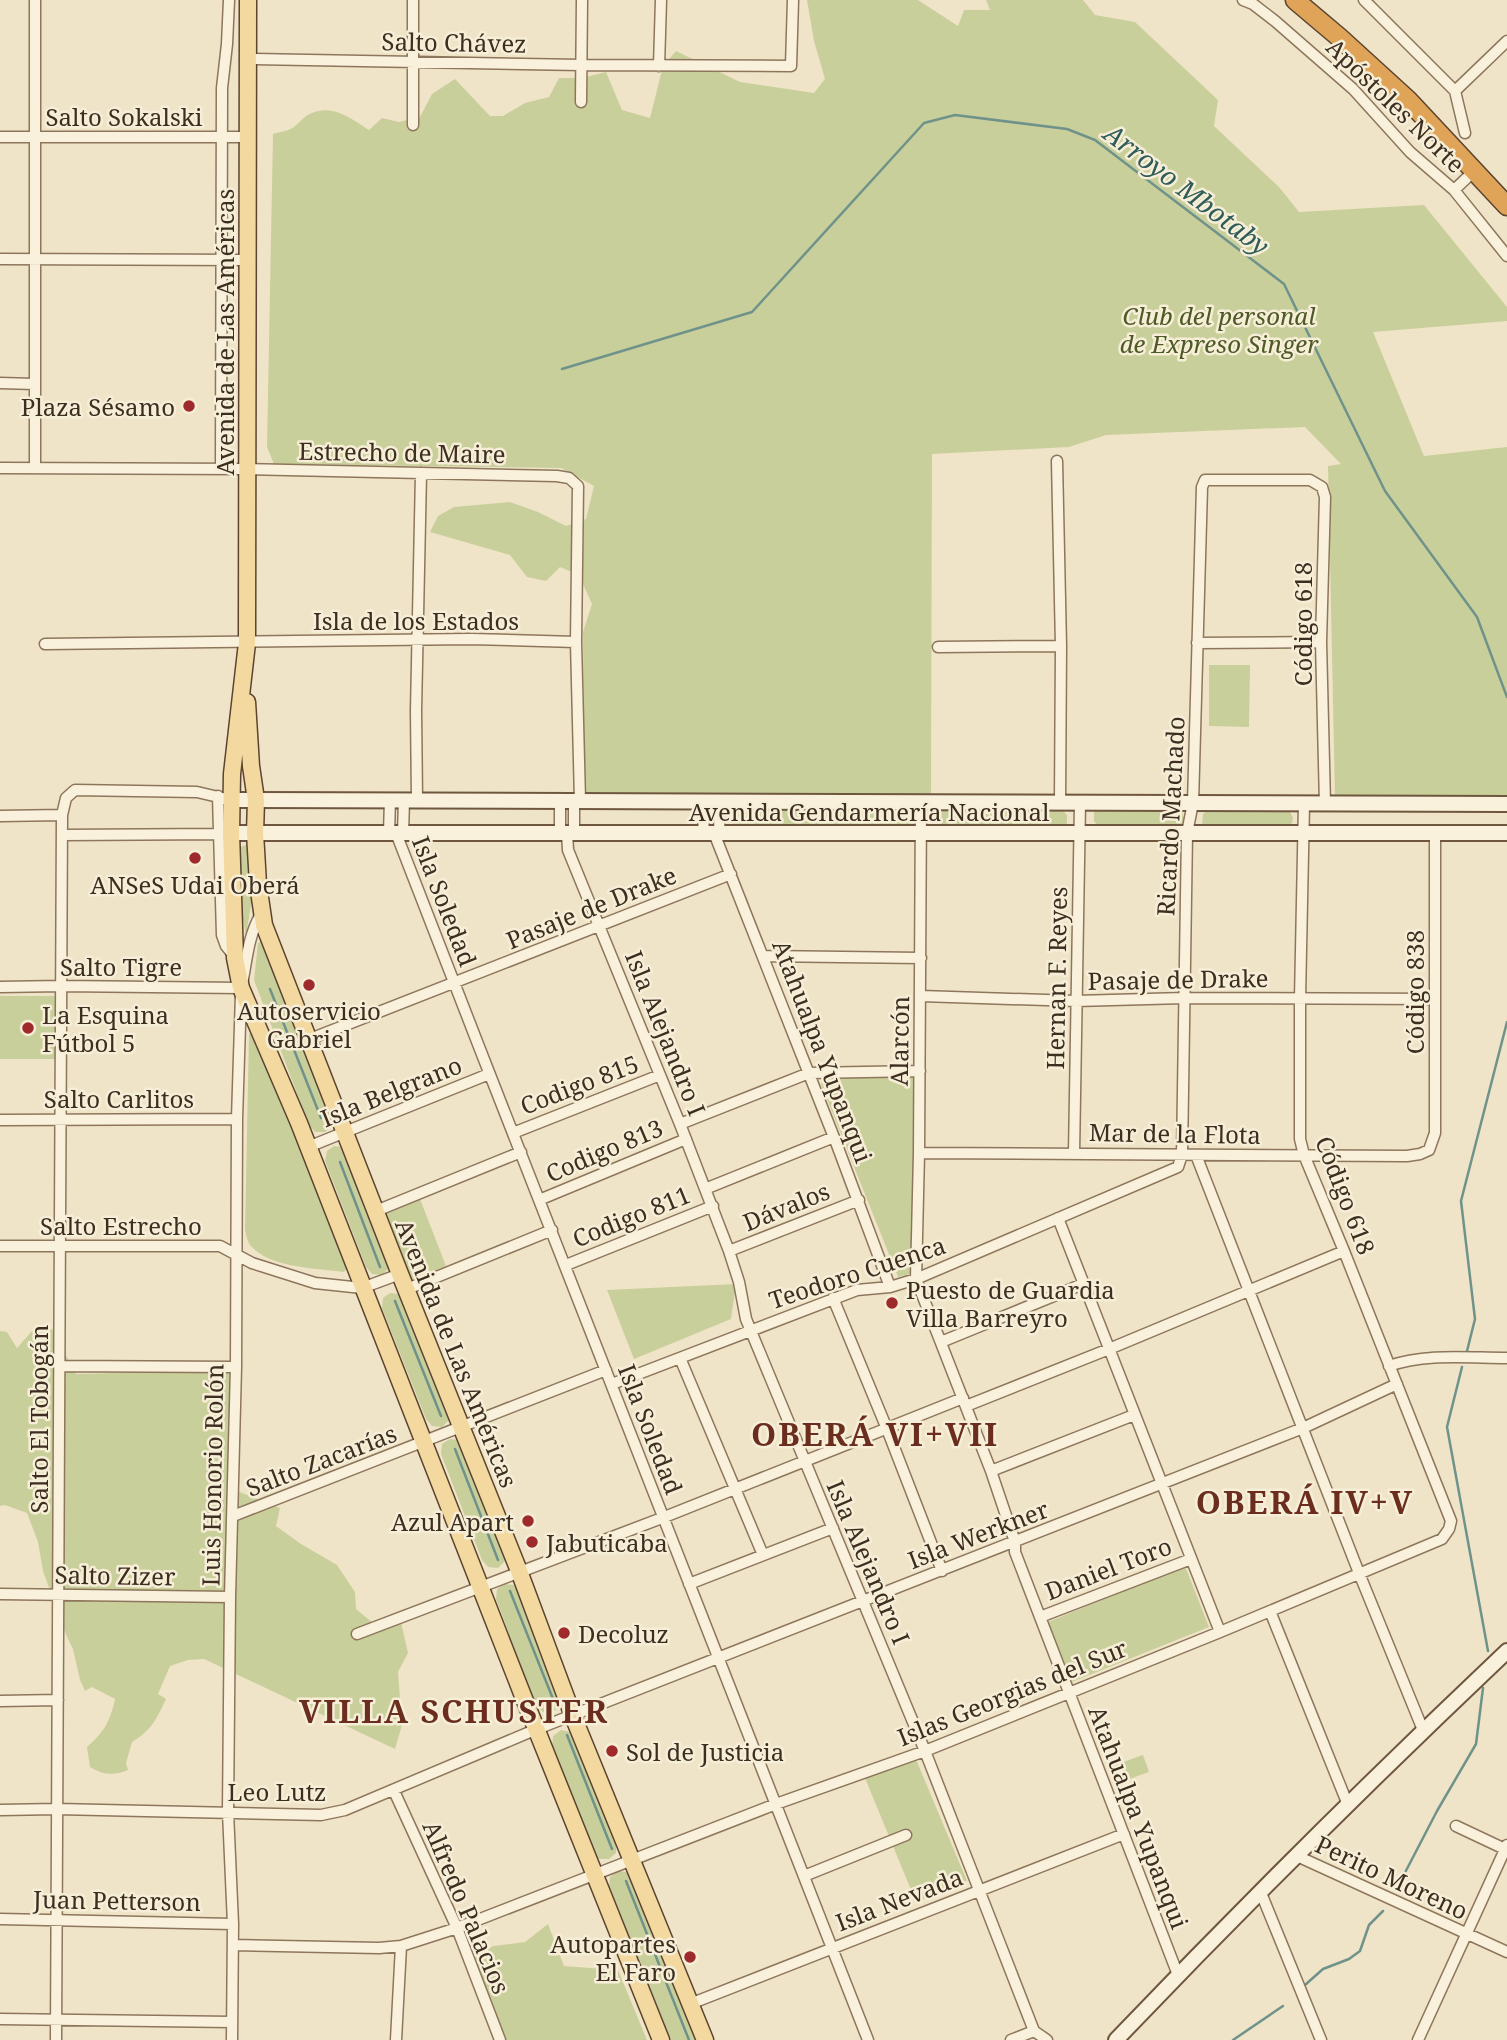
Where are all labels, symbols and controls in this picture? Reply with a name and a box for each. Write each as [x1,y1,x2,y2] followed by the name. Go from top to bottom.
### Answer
[381,24,527,60] street label: Salto Chávez
[1320,30,1472,180] street label: Apóstoles Norte
[46,100,203,133] street label: Salto Sokalski
[1095,114,1277,263] water label: Arroyo Mbotaby
[208,189,241,475] street label: Avenida de Las Américas
[1120,299,1319,360] park label: Club del personal de Expreso Singer
[21,390,175,423] place label: Plaza Sésamo
[181,398,197,414] marker: Plaza Sésamo
[298,434,506,470] street label: Estrecho de Maire
[1286,562,1319,686] street label: Código 618
[313,604,519,637] street label: Isla de los Estados
[1148,715,1192,917] street label: Ricardo Machado
[689,795,1050,828] street label: Avenida Gendarmería Nacional
[405,831,485,971] street label: Isla Soledad
[187,850,203,866] marker: ANSeS Udai Oberá
[501,858,681,956] street label: Pasaje de Drake
[90,868,300,901] place label: ANSeS Udai Oberá
[1038,886,1074,1070] street label: Hernan F. Reyes
[1398,930,1431,1054] street label: Código 838
[765,935,881,1168] street label: Atahualpa Yupanqui
[618,946,714,1120] street label: Isla Alejandro I
[60,950,182,983] street label: Salto Tigre
[1087,961,1269,997] street label: Pasaje de Drake
[301,977,317,993] marker: Autoservicio Gabriel
[237,994,381,1055] place label: Autoservicio Gabriel
[882,996,916,1086] street label: Alarcón
[42,998,169,1059] place label: La Esquina Fútbol 5
[20,1020,36,1036] marker: La Esquina Fútbol 5
[515,1046,643,1122] street label: Codigo 815
[316,1048,466,1134] street label: Isla Belgrano
[44,1082,194,1115] street label: Salto Carlitos
[540,1111,668,1189] street label: Codigo 813
[1089,1115,1261,1151] street label: Mar de la Flota
[1308,1131,1384,1259] street label: Código 618
[738,1174,834,1238] street label: Dávalos
[567,1177,695,1255] street label: Codigo 811
[40,1209,202,1242] street label: Salto Estrecho
[388,1214,526,1492] street label: Avenida de Las Américas
[765,1228,949,1316] street label: Teodoro Cuenca
[906,1273,1115,1334] place label: Puesto de Guardia Villa Barreyro
[884,1295,900,1311] marker: Puesto de Guardia Villa Barreyro
[22,1324,55,1514] street label: Salto El Tobogán
[611,1359,691,1499] street label: Isla Soledad
[194,1363,230,1587] street label: Luis Honorio Rolón
[751,1412,999,1455] district label: OBERÁ VI+VII
[241,1416,401,1504] street label: Salto Zacarías
[820,1475,918,1649] street label: Isla Alejandro I
[1196,1480,1414,1523] district label: OBERÁ IV+V
[903,1492,1053,1576] street label: Isla Werkner
[391,1505,514,1538] place label: Azul Apart
[520,1513,536,1529] marker: Azul Apart
[545,1526,668,1559] place label: Jabuticaba
[1040,1529,1176,1607] street label: Daniel Toro
[524,1534,540,1550] marker: Jabuticaba
[54,1557,176,1593] street label: Salto Zizer
[578,1617,669,1650] place label: Decoluz
[556,1625,572,1641] marker: Decoluz
[892,1631,1132,1753] street label: Islas Georgias del Sur
[299,1689,609,1732] district label: VILLA SCHUSTER
[1081,1701,1197,1934] street label: Atahualpa Yupanqui
[626,1735,784,1768] place label: Sol de Justicia
[604,1743,620,1759] marker: Sol de Justicia
[228,1775,326,1808] street label: Leo Lutz
[416,1815,518,1999] street label: Alfredo Palacios
[1310,1827,1474,1927] street label: Perito Moreno
[831,1860,967,1938] street label: Isla Nevada
[32,1882,201,1918] street label: Juan Petterson
[550,1927,676,1988] place label: Autopartes El Faro
[682,1949,698,1965] marker: Autopartes El Faro

